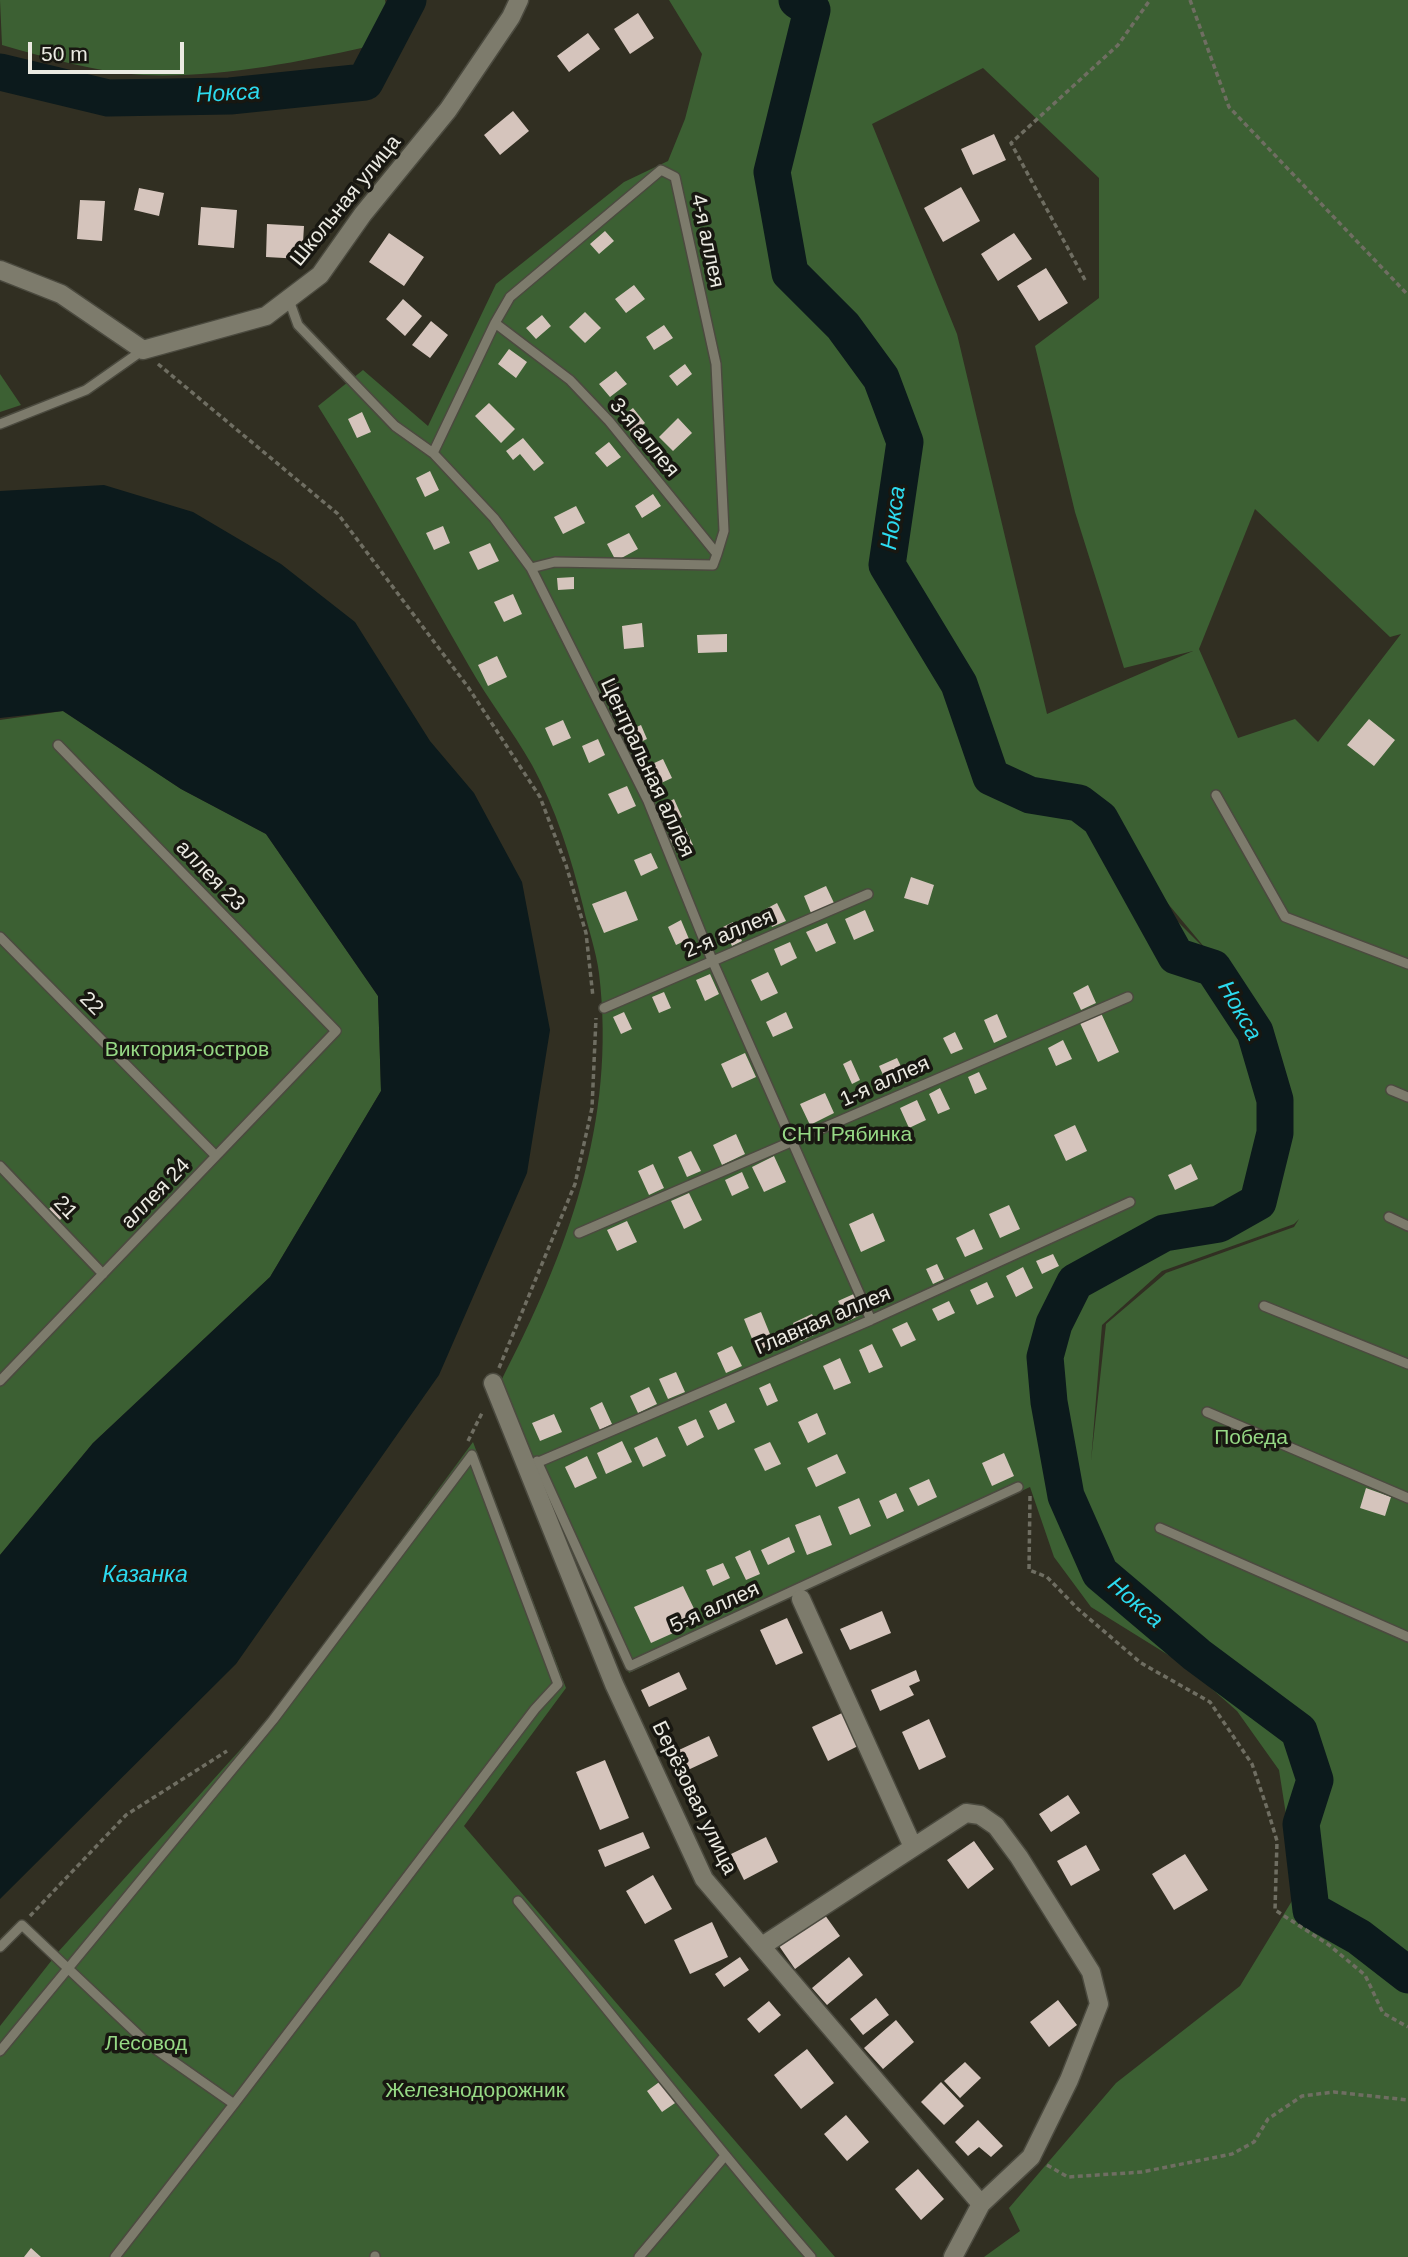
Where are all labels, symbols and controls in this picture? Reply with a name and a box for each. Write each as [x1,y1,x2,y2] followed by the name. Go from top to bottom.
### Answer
[32,28,187,72] scale bar
[41,42,88,65] text: 50 m
[195,79,261,109] water label: Нокса
[285,130,407,272] street label: Школьная улица
[685,192,729,290] street label: 4-я аллея
[604,393,684,483] street label: 3-я аллея
[876,484,912,552] water label: Нокса
[594,674,700,862] street label: Центральная аллея
[170,835,250,917] street label: аллея 23
[680,904,778,964] street label: 2-я аллея
[1211,976,1267,1046] water label: Нокса
[74,987,108,1021] street label: 22
[105,1037,269,1063] park label: Виктория-остров
[836,1051,934,1113] street label: 1-я аллея
[782,1122,912,1148] park label: СНТ Рябинка
[116,1153,196,1235] street label: аллея 24
[48,1191,82,1225] street label: 21
[751,1281,895,1361] street label: Главная аллея
[1214,1425,1288,1451] park label: Победа
[102,1562,188,1590] water label: Казанка
[1102,1571,1168,1635] water label: Нокса
[667,1576,763,1640] street label: 5-я аллея
[646,1717,742,1879] street label: Берёзовая улица
[105,2031,187,2057] park label: Лесовод
[385,2078,565,2104] park label: Железнодорожник

